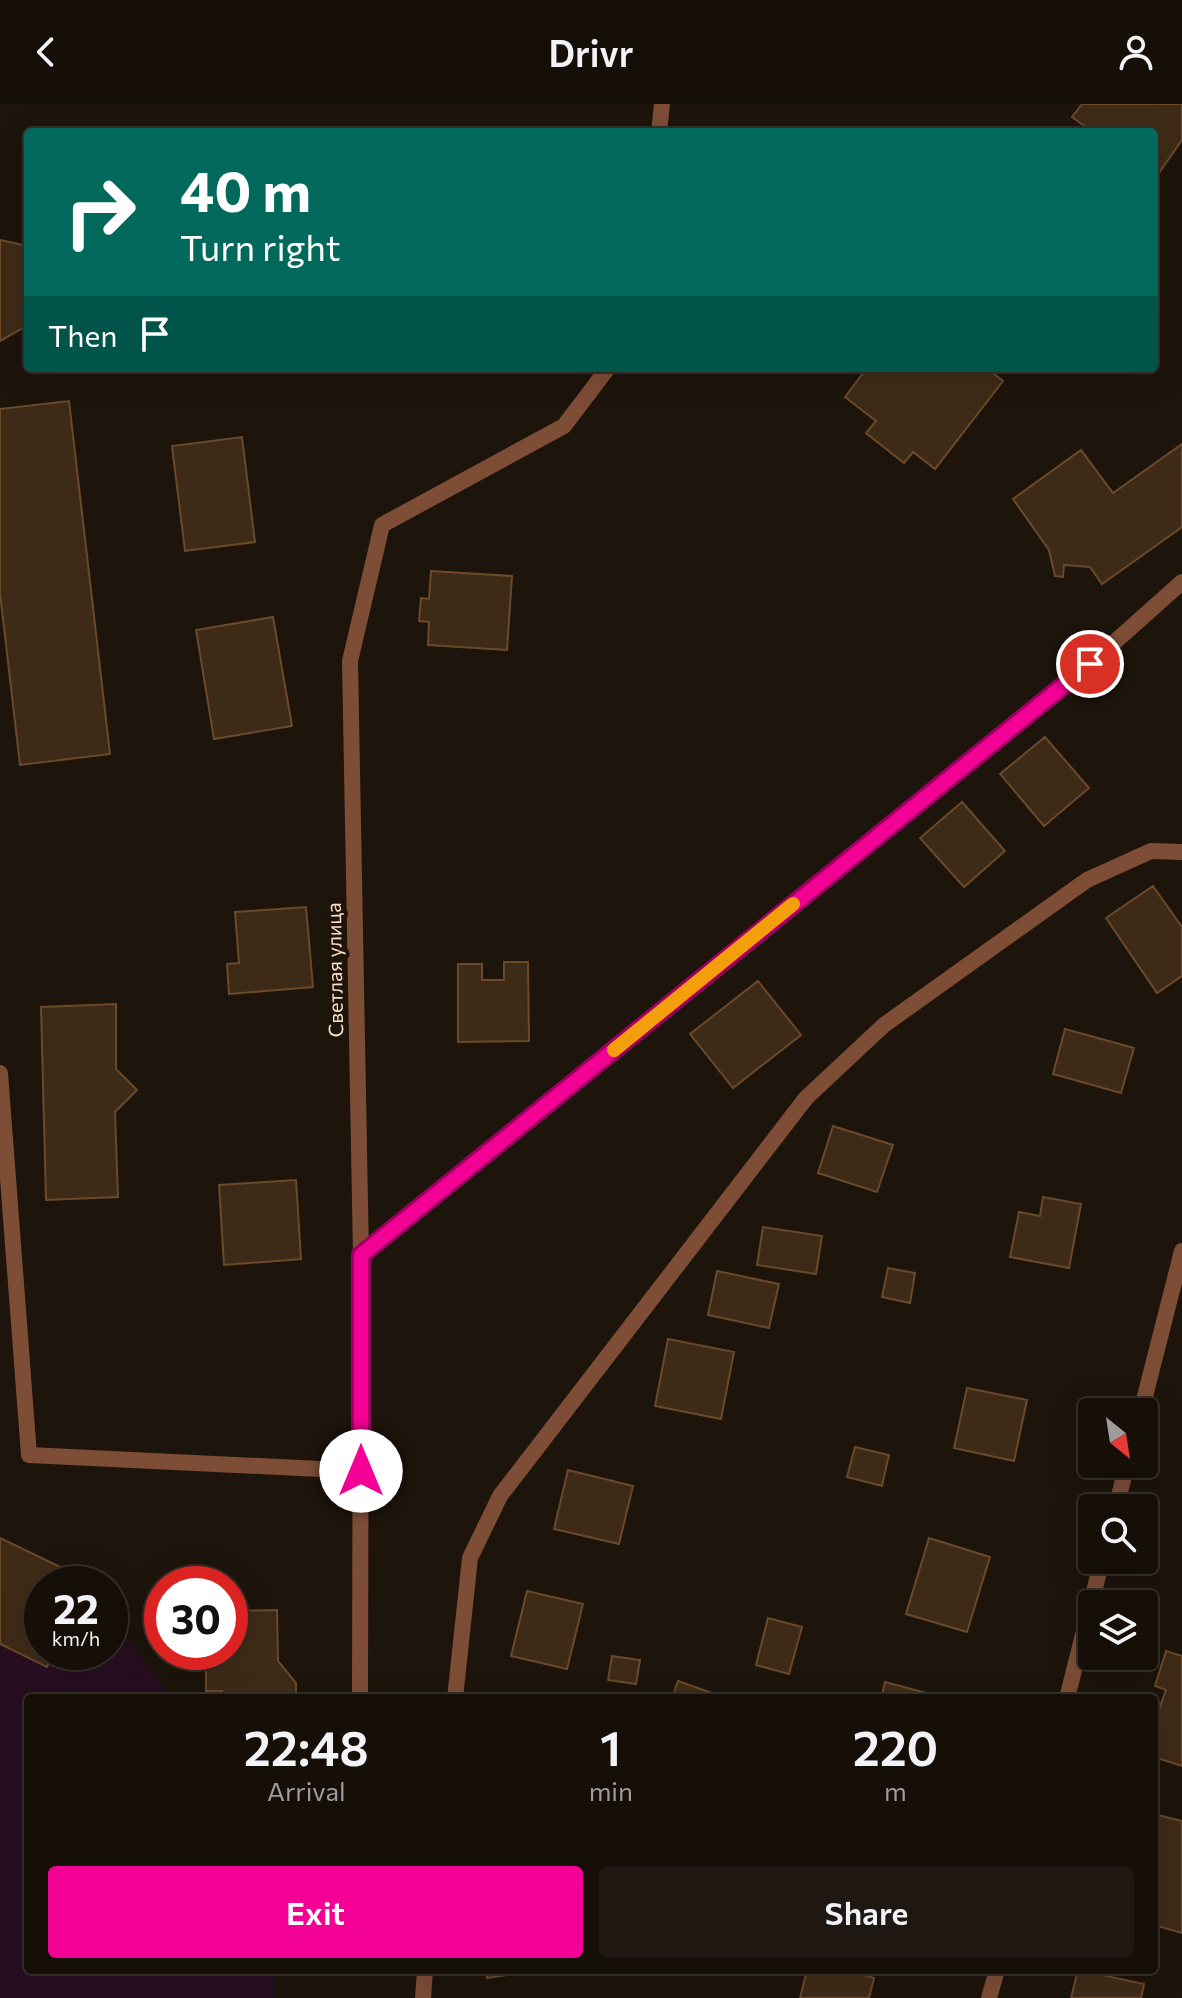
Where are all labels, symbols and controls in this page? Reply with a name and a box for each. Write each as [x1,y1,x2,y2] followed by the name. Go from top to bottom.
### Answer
[24,30,68,74] icon: back
[549,30,633,74] text: Drivr
[1114,30,1158,74] icon: person
[180,155,311,224] text: 40 m
[48,160,152,264] icon: right
[180,224,341,268] text: Turn right
[133,312,177,356] icon: arrive
[48,316,117,353] text: Then
[1056,630,1124,698] pin
[1068,642,1112,686] icon: arrive
[321,902,347,1038] street label: Светлая улица
[1078,1398,1158,1478] north arrow
[1078,1398,1158,1670] map controls
[319,1429,403,1513] position arrow
[1078,1494,1158,1574] button: search
[144,1566,248,1670] speed limit sign: 30
[53,1583,99,1632] text: 22
[1078,1590,1158,1670] button: layers
[52,1626,100,1650] text: km/h
[244,1717,369,1776] text: 22:48
[600,1717,621,1776] text: 1
[853,1717,938,1776] text: 220
[267,1775,346,1806] text: Arrival
[589,1775,633,1806] text: min
[884,1775,907,1806] text: m
[48,1866,583,1958] button: Exit
[599,1866,1134,1958] button: Share

